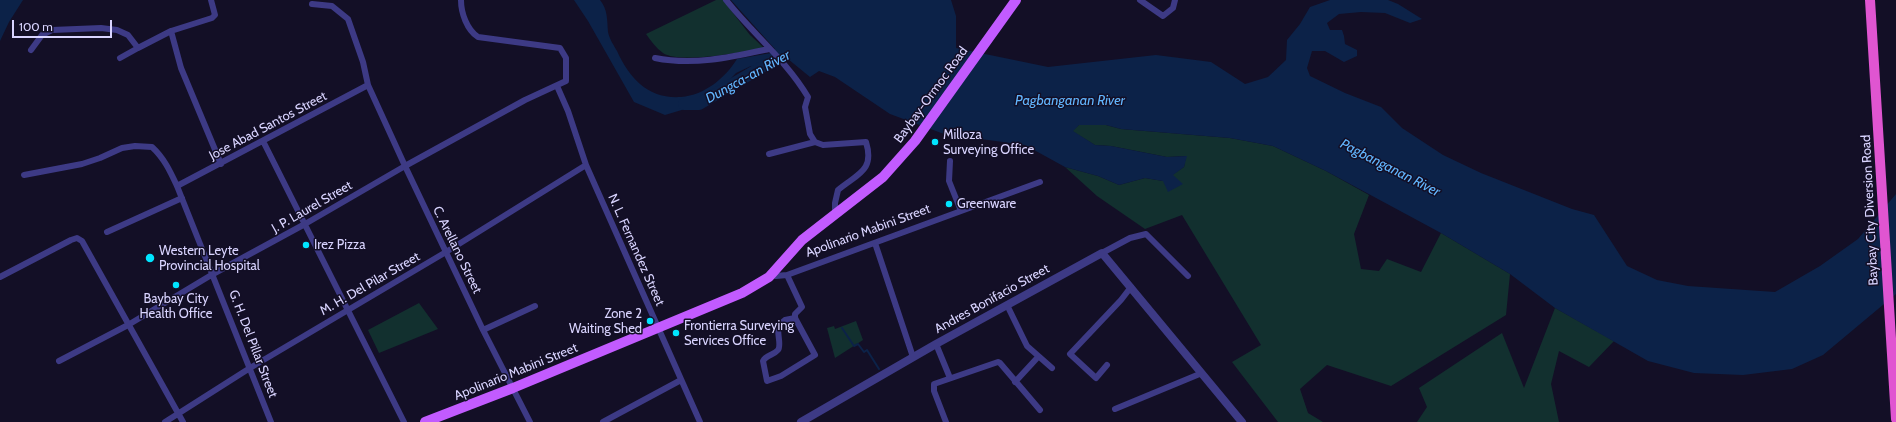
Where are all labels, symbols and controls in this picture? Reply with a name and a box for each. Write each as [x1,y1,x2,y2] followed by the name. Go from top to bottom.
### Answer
[14,12,114,38] scale bar
[19,19,53,34] text: 100 m
[891,44,971,146] street label: Baybay-Ormoc Road
[703,47,793,107] water label: Dungca-an River
[206,88,330,164] street label: Jose Abad Santos Street
[1015,93,1125,109] water label: Pagbanganan River
[943,127,1034,158] place label: Milloza Surveying Office
[1858,134,1882,286] street label: Baybay City Diversion Road
[1337,136,1443,200] water label: Pagbanganan River
[930,137,940,147] marker: Milloza Surveying Office
[269,178,355,236] street label: J. P. Laurel Street
[604,192,668,308] street label: N. L. Fernandez Street
[957,196,1016,212] place label: Greenware
[944,199,954,209] marker: Greenware
[803,201,933,261] street label: Apolinario Mabini Street
[429,204,485,296] street label: C. Arellano Street
[314,237,365,253] place label: Irez Pizza
[301,240,311,250] marker: Irez Pizza
[159,243,260,274] place label: Western Leyte Provincial Hospital
[317,249,423,319] street label: M. H. Del Pilar Street
[144,252,156,264] marker: Western Leyte Provincial Hospital
[932,261,1052,337] street label: Andres Bonifacio Street
[171,280,181,290] marker: Baybay City Health Office
[225,288,281,400] street label: G. H. Del Pillar Street
[139,291,213,322] place label: Baybay City Health Office
[569,306,642,337] place label: Zone 2 Waiting Shed
[645,316,655,326] marker: Zone 2 Waiting Shed
[684,318,794,349] place label: Frontierra Surveying Services Office
[671,328,681,338] marker: Frontierra Surveying Services Office
[452,340,580,404] street label: Apolinario Mabini Street

